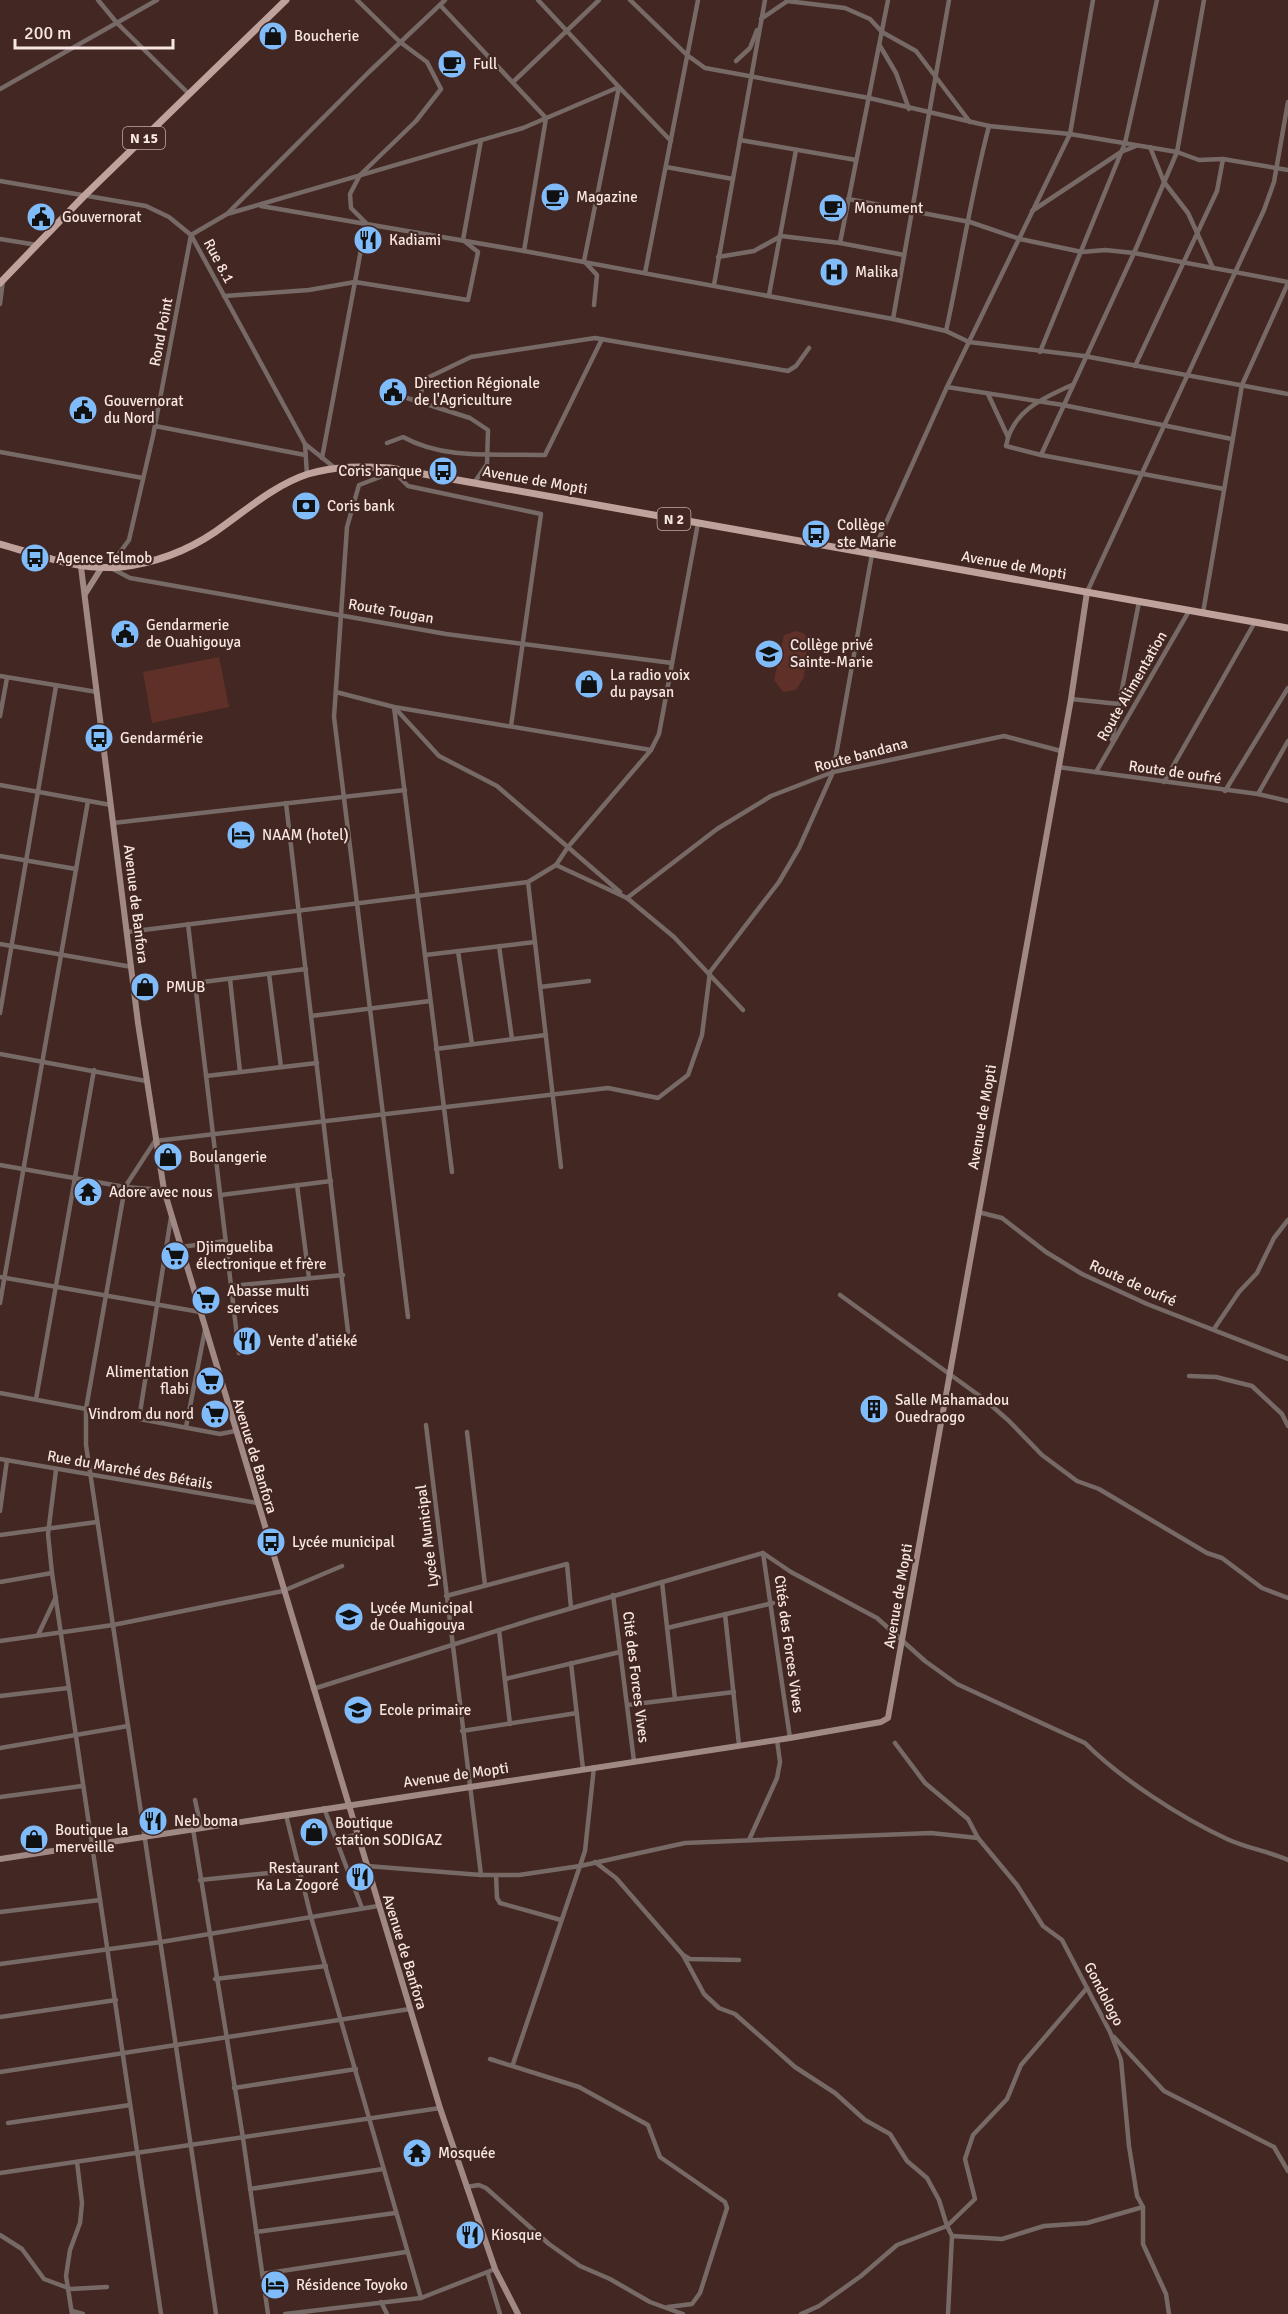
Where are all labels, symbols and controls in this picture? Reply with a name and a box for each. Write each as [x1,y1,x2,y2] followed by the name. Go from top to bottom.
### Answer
[15,12,172,50] scale bar
[257,20,289,52] shop icon: Boucherie
[24,22,71,44] text: 200 m
[294,27,359,45] place label: Boucherie
[436,48,468,80] cafe icon: Full
[473,55,497,73] place label: Full
[123,127,165,149] road number: N 15
[539,181,571,213] cafe icon: Magazine
[576,188,638,206] place label: Magazine
[817,192,849,224] cafe icon: Monument
[854,199,923,217] place label: Monument
[25,201,57,233] public building icon: Gouvernorat
[62,208,141,226] place label: Gouvernorat
[352,224,384,256] restaurant icon: Kadiami
[389,231,441,249] place label: Kadiami
[200,236,238,286] street label: Rue 8.1
[818,256,850,288] hospital icon: Malika
[855,263,898,281] place label: Malika
[146,296,176,368] street label: Rond Point
[414,374,540,409] place label: Direction Régionale de l'Agriculture
[377,376,409,408] public building icon: Direction Régionale de l'Agriculture
[104,392,183,427] place label: Gouvernorat du Nord
[67,394,99,426] public building icon: Gouvernorat du Nord
[427,455,459,487] bus stop icon: Coris banque
[338,462,422,480] place label: Coris banque
[481,462,589,498] street label: Avenue de Mopti
[290,490,322,522] bank icon: Coris bank
[327,497,395,515] place label: Coris bank
[658,508,690,530] road number: N 2
[837,516,897,551] place label: Collège ste Marie
[800,518,832,550] bus stop icon: Collège ste Marie
[19,542,51,574] bus stop icon: Agence Telmob
[960,547,1068,583] street label: Avenue de Mopti
[56,549,152,567] place label: Agence Telmob
[347,595,435,627] street label: Route Tougan
[146,616,241,651] place label: Gendarmerie de Ouahigouya
[109,618,141,650] public building icon: Gendarmerie de Ouahigouya
[1093,628,1171,744] street label: Route Alimentation
[790,636,873,671] place label: Collège privé Sainte-Marie
[753,638,785,670] school or university icon: Collège privé Sainte-Marie
[610,666,690,701] place label: La radio voix du paysan
[573,668,605,700] shop icon: La radio voix du paysan
[83,722,115,754] bus stop icon: Gendarmérie
[120,729,203,747] place label: Gendarmérie
[812,734,910,776] street label: Route bandana
[1127,757,1223,787] street label: Route de oufré
[225,819,257,851] hotel icon: NAAM (hotel)
[262,826,349,844] place label: NAAM (hotel)
[120,844,152,964] street label: Avenue de Banfora
[129,971,161,1003] shop icon: PMUB
[166,978,205,996] place label: PMUB
[964,1063,1000,1171] street label: Avenue de Mopti
[152,1141,184,1173] shop icon: Boulangerie
[189,1148,267,1166] place label: Boulangerie
[72,1176,104,1208] temple icon: Adore avec nous
[109,1183,213,1201] place label: Adore avec nous
[196,1238,327,1273] place label: Djimgueliba électronique et frère
[159,1240,191,1272] supermarket icon: Djimgueliba électronique et frère
[1087,1256,1179,1310] street label: Route de oufré
[227,1282,309,1317] place label: Abasse multi services
[190,1284,222,1316] supermarket icon: Abasse multi services
[231,1325,263,1357] restaurant icon: Vente d'atiéké
[268,1332,358,1350] place label: Vente d'atiéké
[106,1363,189,1398] place label: Alimentation flabi
[194,1365,226,1397] supermarket icon: Alimentation flabi
[895,1391,1009,1426] place label: Salle Mahamadou Ouedraogo
[858,1393,890,1425] building icon: Salle Mahamadou Ouedraogo
[229,1396,281,1516] street label: Avenue de Banfora
[199,1398,231,1430] supermarket icon: Vindrom du nord
[88,1405,194,1423] place label: Vindrom du nord
[46,1447,215,1494] street label: Rue du Marché des Bétails
[412,1484,442,1588] street label: Lycée Municipal
[255,1526,287,1558] bus stop icon: Lycée municipal
[292,1533,395,1551] place label: Lycée municipal
[880,1542,916,1650] street label: Avenue de Mopti
[770,1574,808,1714] street label: Cités des Forces Vives
[370,1599,473,1634] place label: Lycée Municipal de Ouahigouya
[333,1601,365,1633] school or university icon: Lycée Municipal de Ouahigouya
[619,1610,653,1744] street label: Cité des Forces Vives
[342,1694,374,1726] school or university icon: Ecole primaire
[379,1701,471,1719] place label: Ecole primaire
[402,1759,510,1791] street label: Avenue de Mopti
[137,1805,169,1837] restaurant icon: Neb boma
[174,1812,238,1830] place label: Neb boma
[335,1814,443,1849] place label: Boutique station SODIGAZ
[298,1816,330,1848] shop icon: Boutique station SODIGAZ
[55,1821,128,1856] place label: Boutique la merveille
[18,1823,50,1855] shop icon: Boutique la merveille
[256,1859,339,1894] place label: Restaurant Ka La Zogoré
[344,1861,376,1893] restaurant icon: Restaurant Ka La Zogoré
[379,1892,431,2012] street label: Avenue de Banfora
[1080,1959,1128,2029] street label: Gondologo
[401,2137,433,2169] temple icon: Mosquée
[438,2144,496,2162] place label: Mosquée
[454,2219,486,2251] restaurant icon: Kiosque
[491,2226,542,2244] place label: Kiosque
[259,2269,291,2301] hotel icon: Résidence Toyoko
[296,2276,408,2294] place label: Résidence Toyoko

